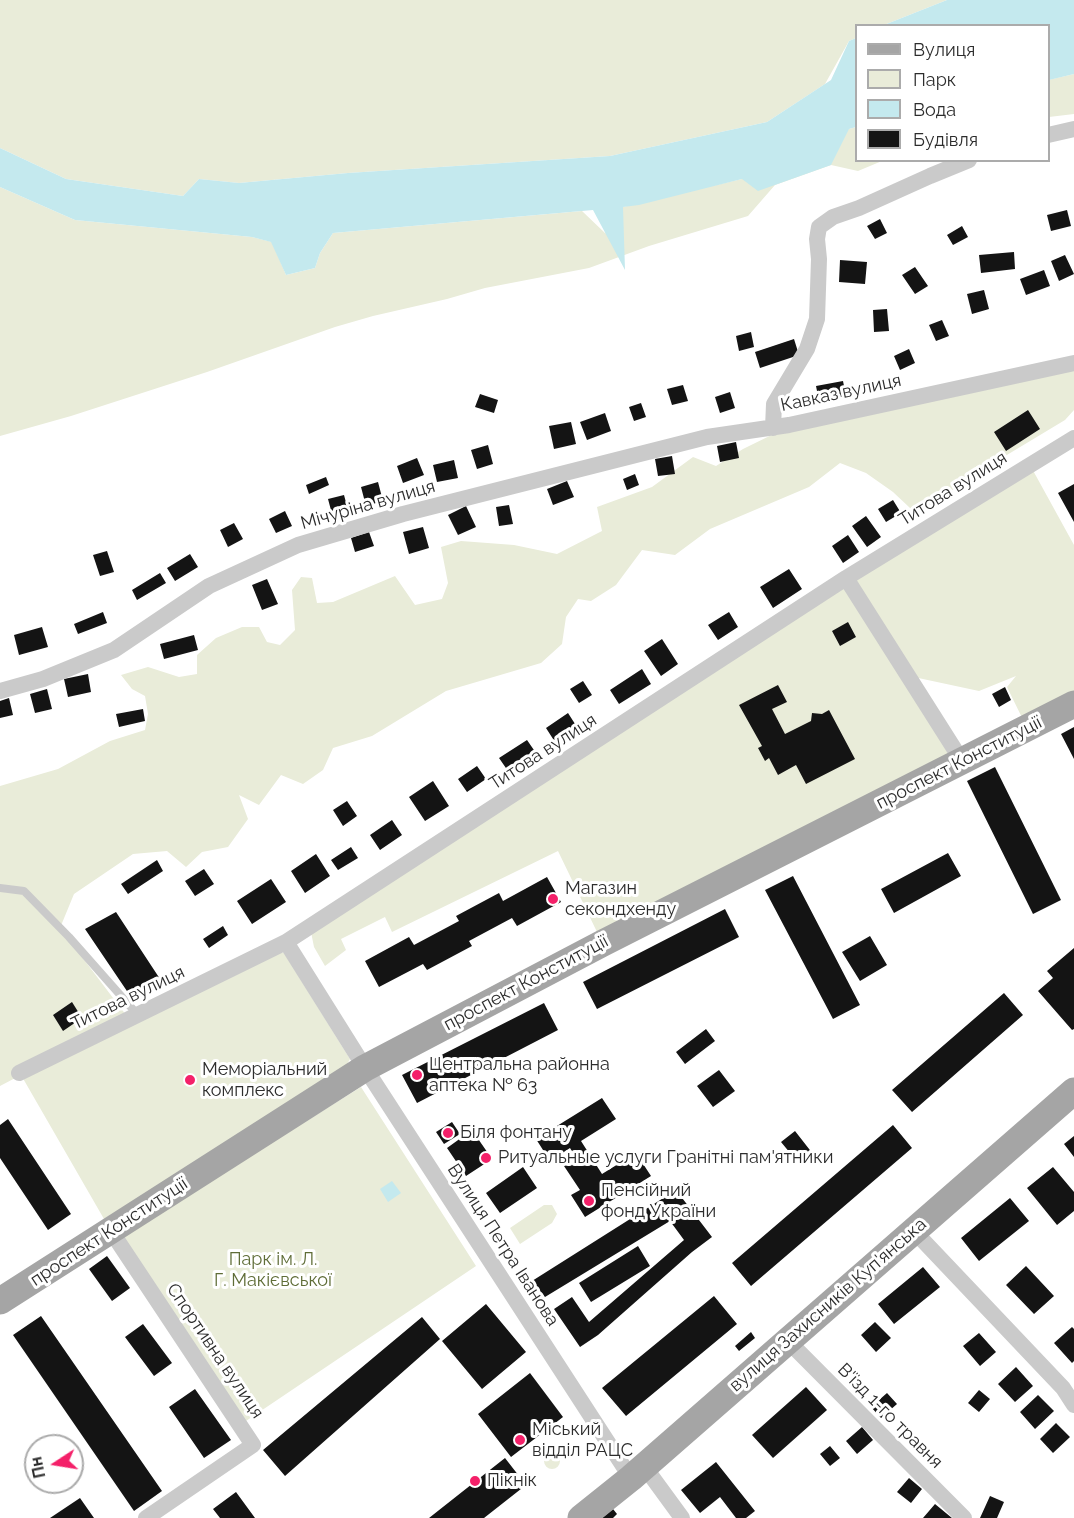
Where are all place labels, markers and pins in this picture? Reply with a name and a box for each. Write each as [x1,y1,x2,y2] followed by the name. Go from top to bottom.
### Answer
[565,878,676,920] place label: Магазин секондхенду
[546,892,560,906] marker: Магазин секондхенду
[429,1054,610,1096] place label: Центральна районна аптека № 63
[202,1059,327,1102] place label: Меморіальний комплекс
[410,1068,424,1082] marker: Центральна районна аптека № 63
[183,1073,197,1087] marker: Меморіальний комплекс
[460,1122,572,1144] place label: Біля фонтану
[441,1126,455,1140] marker: Біля фонтану
[498,1147,833,1169] place label: Ритуальные услуги Гранітні пам'ятники
[479,1151,493,1165] marker: Ритуальные услуги Гранітні пам'ятники
[601,1180,716,1222] place label: Пенсійний фонд України
[582,1194,596,1208] marker: Пенсійний фонд України
[532,1419,633,1462] place label: Міський відділ РАЦС
[513,1433,527,1447] marker: Міський відділ РАЦС
[487,1470,537,1492] place label: Пікнік
[468,1474,482,1488] marker: Пікнік

